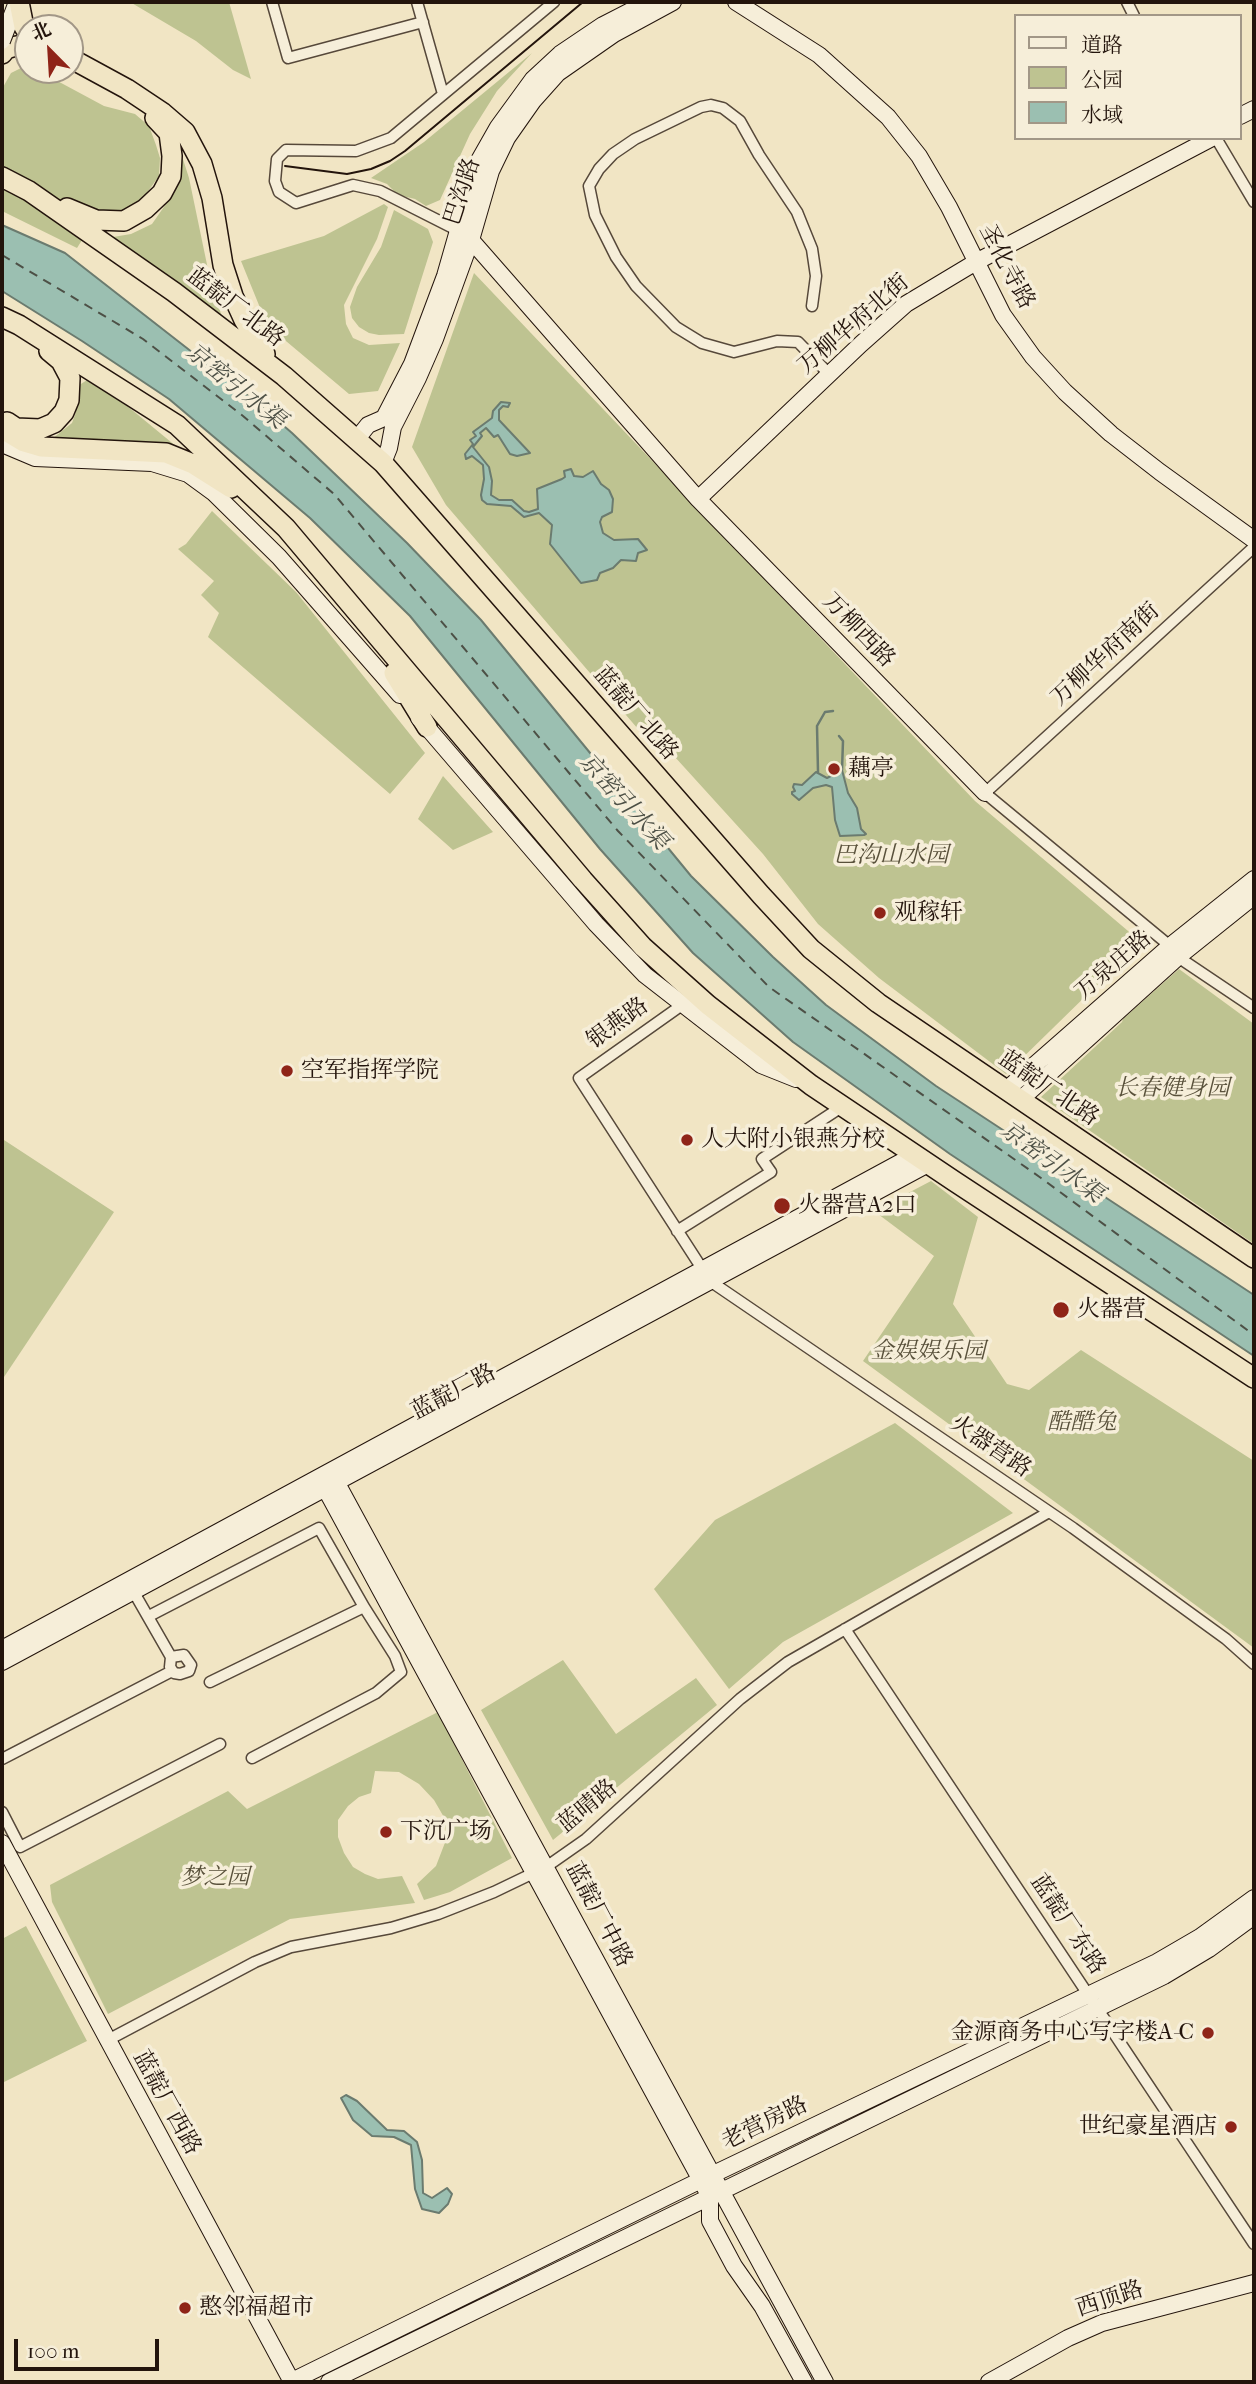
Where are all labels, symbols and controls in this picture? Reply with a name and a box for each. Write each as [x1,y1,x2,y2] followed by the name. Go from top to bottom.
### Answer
[14,14,84,84] north arrow
[1014,14,1242,140] legend
[28,18,54,46] text: 北
[1081,33,1123,57] text: 道路
[1081,68,1123,92] text: 公园
[1081,103,1123,127] text: 水域
[439,155,487,229] street label: 巴沟路
[972,220,1040,314] street label: 圣化寺路
[181,262,289,354] street label: 蓝靛厂北路
[793,269,915,381] street label: 万柳华府北街
[179,338,291,436] water label: 京密引水渠
[816,588,900,674] street label: 万柳西路
[1046,598,1166,712] street label: 万柳华府南街
[587,662,683,766] street label: 蓝靛厂北路
[572,748,674,856] water label: 京密引水渠
[848,755,894,783] place label: 藕亭
[826,761,842,777] marker: 藕亭
[834,842,948,870] park label: 巴沟山水园
[894,899,963,927] place label: 观稼轩
[872,905,888,921] marker: 观稼轩
[1070,925,1158,1007] street label: 万泉庄路
[582,993,654,1055] street label: 银燕路
[993,1045,1103,1133] street label: 蓝靛厂北路
[301,1057,439,1085] place label: 空军指挥学院
[279,1063,295,1079] marker: 空军指挥学院
[1115,1075,1229,1103] park label: 长春健身园
[994,1116,1108,1210] water label: 京密引水渠
[701,1126,885,1154] place label: 人大附小银燕分校
[679,1132,695,1148] marker: 人大附小银燕分校
[798,1192,917,1220] place label: 火器营A2口
[772,1196,792,1216] marker: 火器营A2口
[1077,1296,1146,1324] place label: 火器营
[1051,1300,1071,1320] marker: 火器营
[871,1338,985,1366] park label: 金娱娱乐园
[407,1359,501,1427] street label: 蓝靛厂路
[1048,1409,1116,1437] park label: 酷酷兔
[944,1410,1036,1484] street label: 火器营路
[553,1774,623,1840] street label: 蓝晴路
[400,1818,492,1846] place label: 下沉广场
[378,1824,394,1840] marker: 下沉广场
[559,1858,637,1972] street label: 蓝靛厂中路
[181,1864,249,1892] park label: 梦之园
[1023,1870,1111,1980] street label: 蓝靛厂东路
[951,2019,1194,2047] place label: 金源商务中心写字楼A-C
[1200,2025,1216,2041] marker: 金源商务中心写字楼A-C
[126,2046,206,2160] street label: 蓝靛厂西路
[718,2091,812,2157] street label: 老营房路
[1079,2113,1217,2141] place label: 世纪豪星酒店
[1223,2119,1239,2135] marker: 世纪豪星酒店
[1073,2276,1147,2324] street label: 西顶路
[199,2294,314,2322] place label: 憨邻福超市
[177,2300,193,2316] marker: 憨邻福超市
[18,2324,163,2368] scale bar
[27,2339,80,2363] text: 100 m

